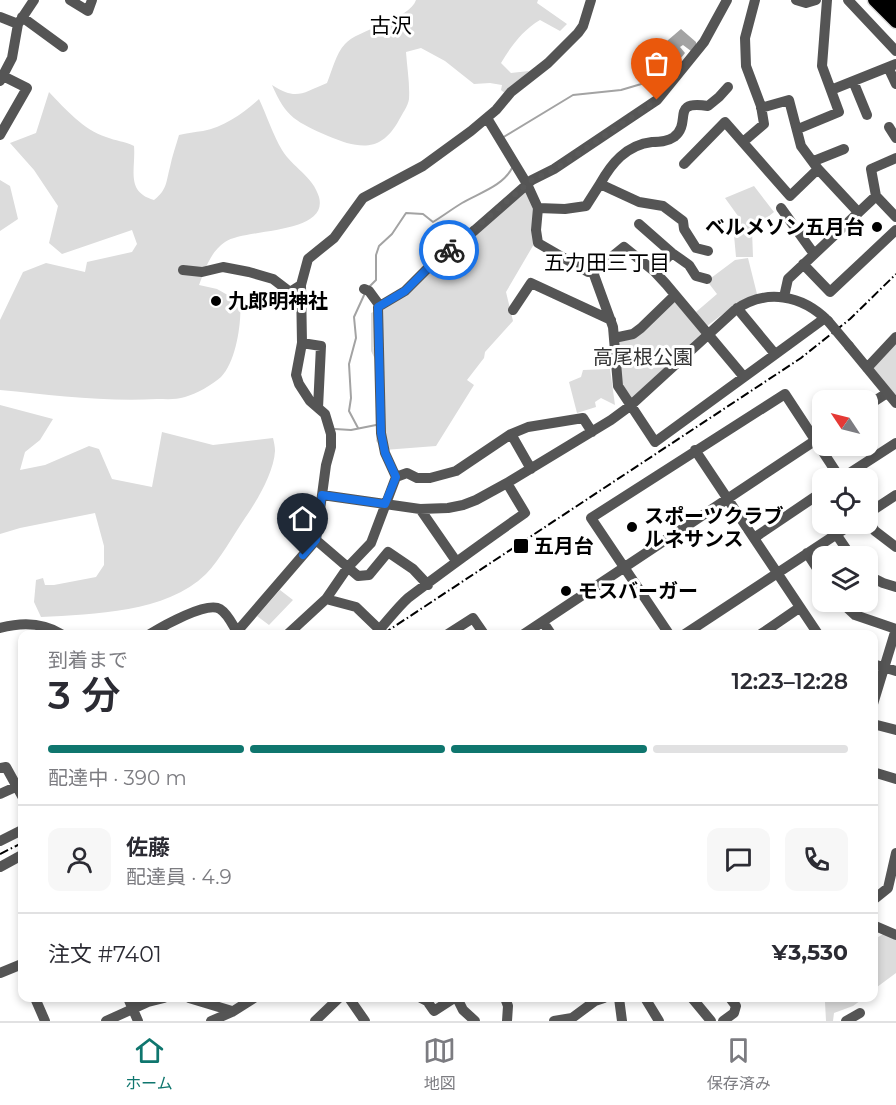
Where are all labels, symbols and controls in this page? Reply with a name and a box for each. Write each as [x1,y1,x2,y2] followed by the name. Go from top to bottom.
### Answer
[370,13,412,38] district label: 古沢
[631,38,682,100] pin
[640,47,673,80] icon: bag
[705,215,865,239] place label: ベルメソン五月台
[419,220,479,280] courier
[870,220,884,234] marker: ベルメソン五月台
[433,234,466,267] icon: bike
[544,250,670,275] district label: 五力田三丁目
[228,289,328,313] place label: 九郎明神社
[209,294,223,308] marker: 九郎明神社
[593,345,693,369] park label: 高尾根公園
[812,390,878,456] north arrow
[812,390,878,612] map controls
[812,468,878,534] button: locate
[277,493,328,555] pin
[286,502,319,535] icon: home
[644,504,784,551] place label: スポーツクラブ ルネサンス
[625,520,639,534] marker: スポーツクラブ ルネサンス
[534,534,594,558] place label: 五月台
[512,537,530,555] marker: 五月台
[812,546,878,612] button: layers
[578,579,698,603] place label: モスバーガー
[559,584,573,598] marker: モスバーガー
[48,648,128,672] text: 到着まで
[732,668,848,695] text: 12:23–12:28
[48,671,120,719] text: 3 分
[48,766,187,790] text: 配達中 · 390 m
[48,828,111,891] button: person
[707,828,770,891] button: chat
[785,828,848,891] button: phone
[126,834,170,861] text: 佐藤
[126,865,232,889] text: 配達員 · 4.9
[772,939,848,966] text: ¥3,530
[48,941,162,968] text: 注文 #7401
[125,1034,173,1094] tab: ホーム
[423,1034,456,1094] tab: 地図
[707,1034,771,1094] tab: 保存済み

